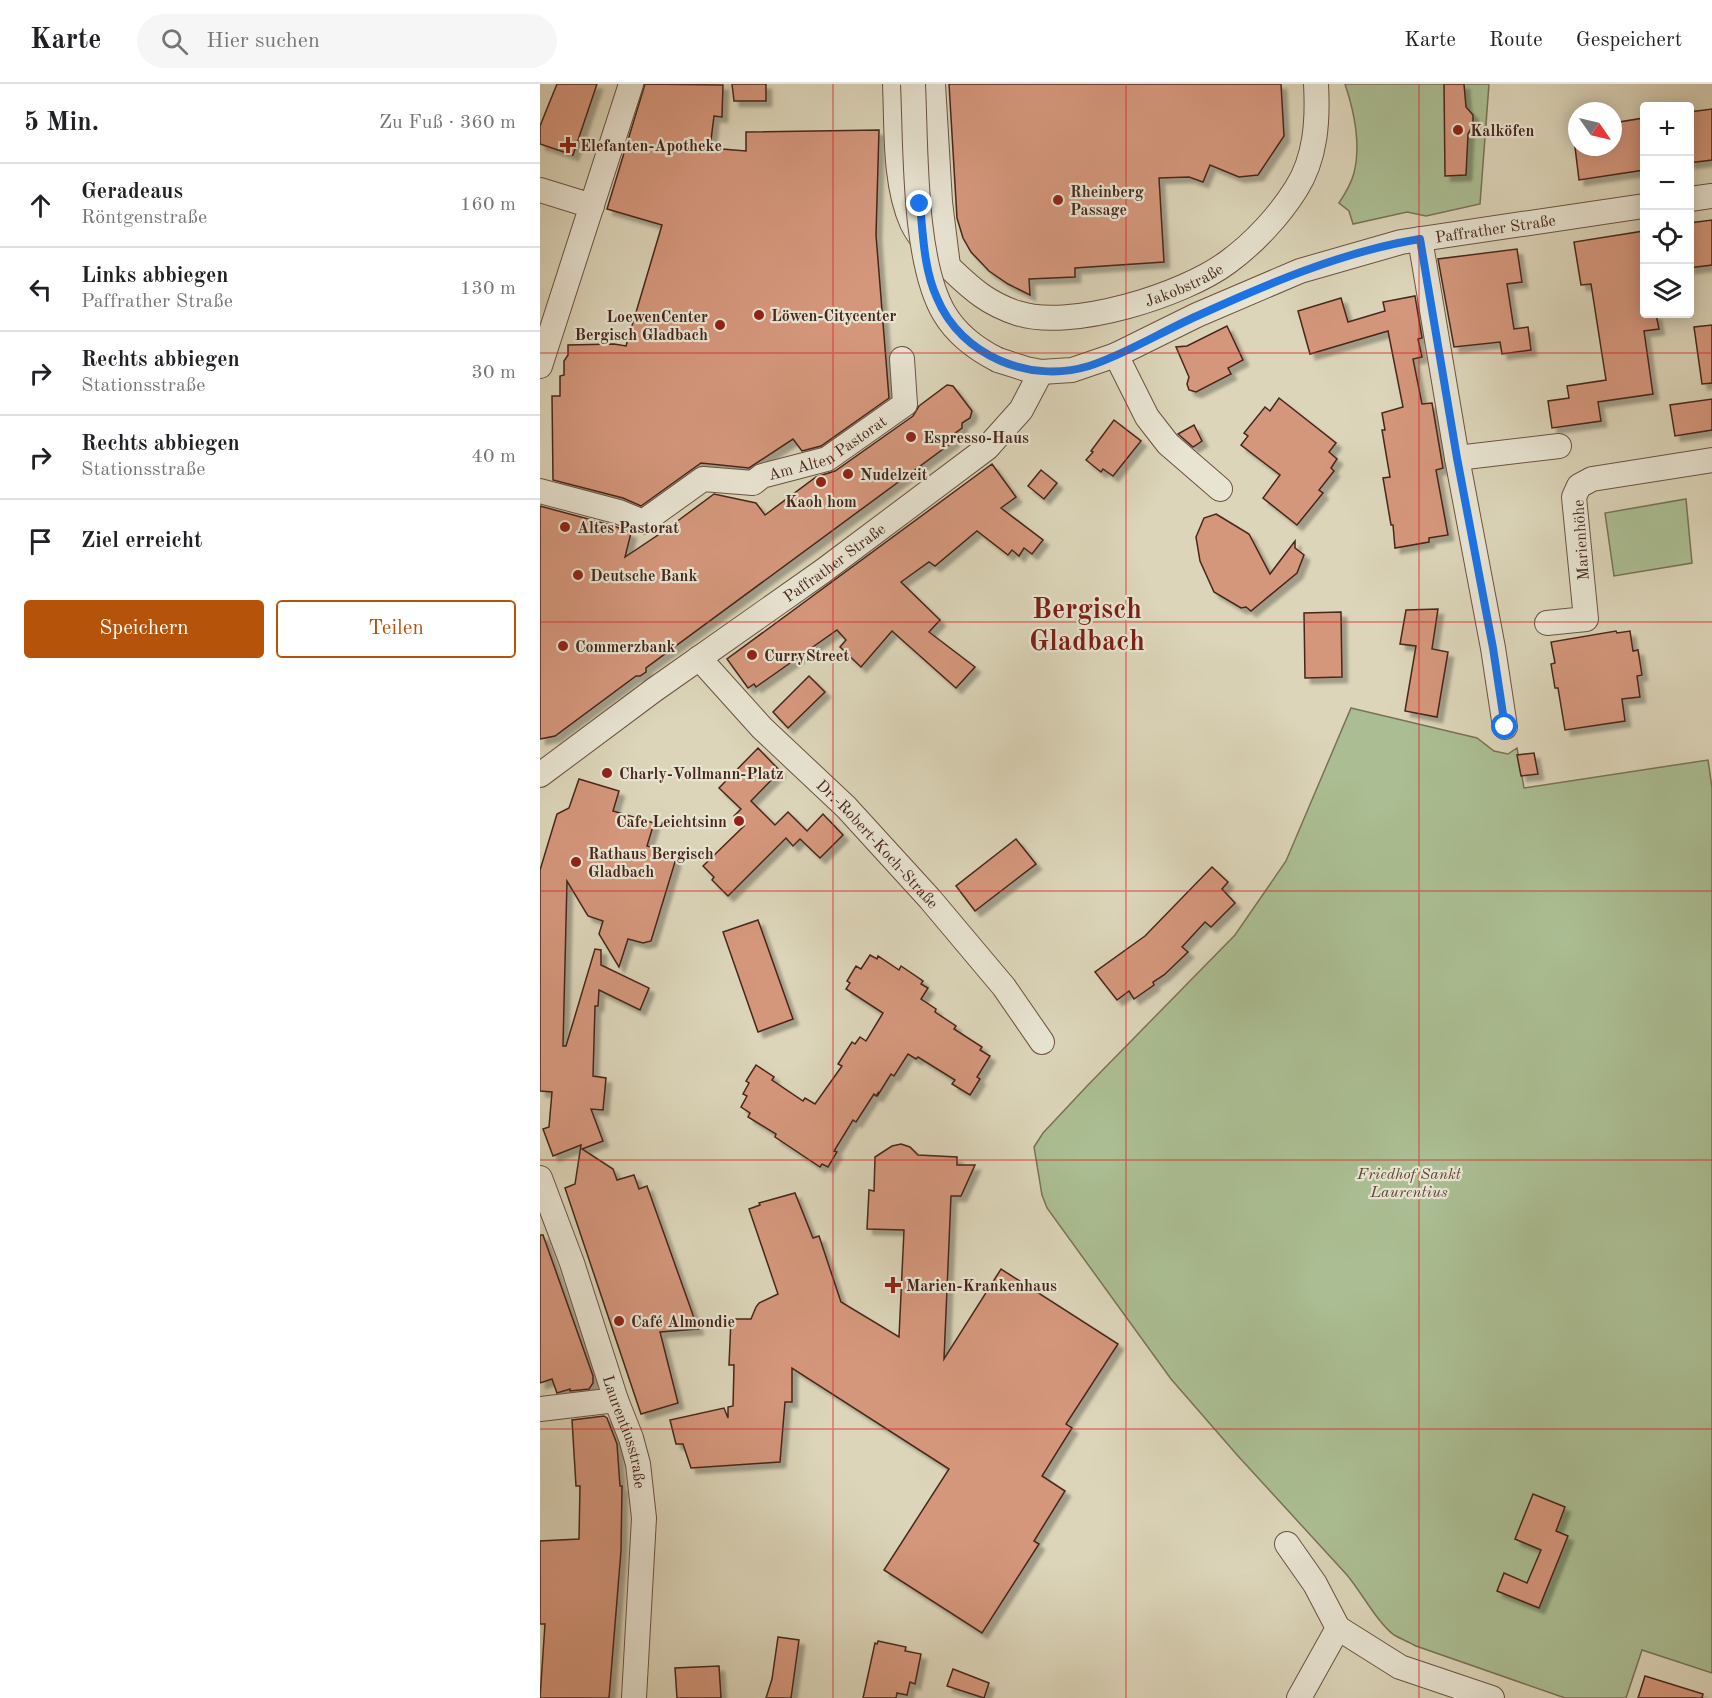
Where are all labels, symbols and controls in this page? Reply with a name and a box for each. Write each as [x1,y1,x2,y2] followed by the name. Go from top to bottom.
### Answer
[137,14,557,68] search box
[158,25,191,58] icon: search
[30,27,101,55] text: Karte
[206,30,320,52] text: Hier suchen
[1404,30,1456,51] text: Karte
[1489,30,1543,51] text: Route
[1576,30,1682,51] text: Gespeichert
[1568,102,1622,156] north arrow
[1640,102,1694,318] map controls
[1640,102,1694,156] button: +
[24,110,99,136] text: 5 Min.
[379,113,516,133] text: Zu Fuß · 360 m
[1451,123,1465,137] marker: Kalköfen
[1470,124,1535,140] place label: Kalköfen
[561,138,575,152] marker: Elefanten-Apotheke
[580,139,722,155] place label: Elefanten-Apotheke
[1640,156,1694,210] button: −
[81,181,183,203] text: Geradeaus
[1070,185,1144,219] place label: Rheinberg Passage
[24,189,57,222] icon: ahead
[906,190,932,216] route end
[1051,193,1065,207] marker: Rheinberg Passage
[460,195,516,215] text: 160 m
[81,208,207,228] text: Röntgenstraße
[1640,210,1694,264] button: locate
[1434,213,1557,247] street label: Paffrather Straße
[1143,262,1227,310] street label: Jakobstraße
[1640,264,1694,318] button: layers
[81,265,229,287] text: Links abbiegen
[24,273,57,306] icon: left
[460,279,516,299] text: 130 m
[81,292,233,312] text: Paffrather Straße
[752,308,766,322] marker: Löwen-Citycenter
[771,309,896,325] place label: Löwen-Citycenter
[575,310,708,344] place label: LoewenCenter Bergisch Gladbach
[713,318,727,332] marker: LoewenCenter Bergisch Gladbach
[81,349,240,371] text: Rechts abbiegen
[24,357,57,390] icon: right
[471,363,516,383] text: 30 m
[81,376,206,396] text: Stationsstraße
[767,413,890,484] street label: Am Alten Pastorat
[904,430,918,444] marker: Espresso-Haus
[923,431,1029,447] place label: Espresso-Haus
[81,433,240,455] text: Rechts abbiegen
[24,441,57,474] icon: right
[471,447,516,467] text: 40 m
[81,460,206,480] text: Stationsstraße
[841,467,855,481] marker: Nudelzeit
[860,468,928,484] place label: Nudelzeit
[814,475,828,489] marker: Kaoh hom
[785,495,857,511] place label: Kaoh hom
[1571,499,1593,581] street label: Marienhöhe
[558,520,572,534] marker: Altes Pastorat
[577,521,679,537] place label: Altes Pastorat
[781,521,889,606] street label: Paffrather Straße
[24,525,57,558] icon: arrive
[81,530,202,552] text: Ziel erreicht
[571,568,585,582] marker: Deutsche Bank
[590,569,697,585] place label: Deutsche Bank
[1029,597,1145,657] district label: Bergisch Gladbach
[24,600,264,658] button: Speichern
[276,600,516,658] button: Teilen
[556,639,570,653] marker: Commerzbank
[575,640,676,656] place label: Commerzbank
[745,648,759,662] marker: CurryStreet
[764,649,849,665] place label: CurryStreet
[1491,713,1517,739] route start
[600,766,614,780] marker: Charly-Vollmann-Platz
[619,767,784,783] place label: Charly-Vollmann-Platz
[813,778,940,912] street label: Dr.-Robert-Koch-Straße
[732,814,746,828] marker: Cafe Leichtsinn
[616,815,727,831] place label: Cafe Leichtsinn
[588,847,714,881] place label: Rathaus Bergisch Gladbach
[569,855,583,869] marker: Rathaus Bergisch Gladbach
[1356,1167,1462,1201] park label: Friedhof Sankt Laurentius
[884,1276,902,1294] marker: Marien-Krankenhaus
[906,1279,1057,1295] place label: Marien-Krankenhaus
[612,1314,626,1328] marker: Café Almondie
[631,1315,735,1331] place label: Café Almondie
[599,1374,647,1489] street label: Laurentiusstraße

